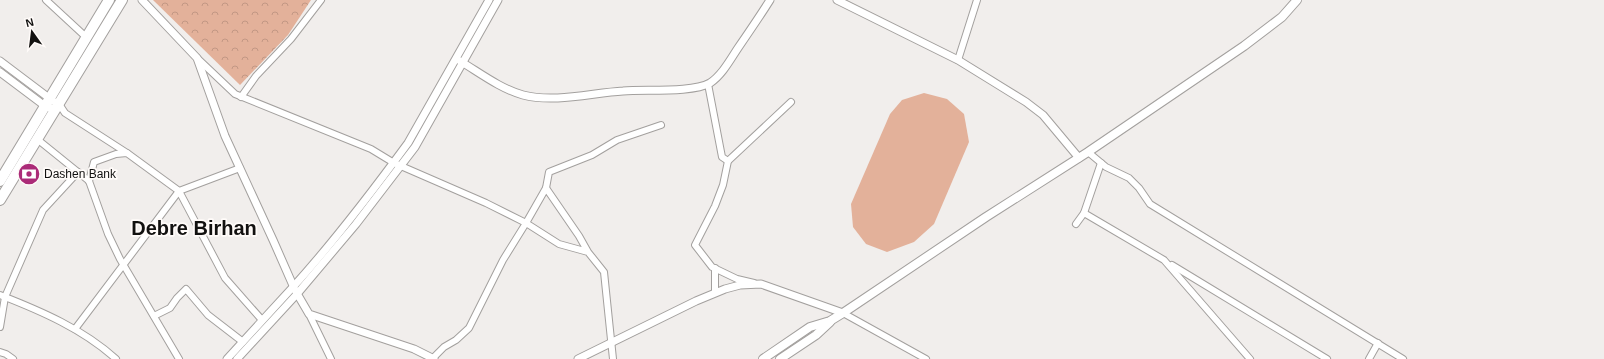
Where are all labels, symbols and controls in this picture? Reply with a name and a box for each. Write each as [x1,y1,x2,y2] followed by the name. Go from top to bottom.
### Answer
[12,12,52,52] north arrow
[24,16,35,29] text: N
[16,161,42,187] bank icon: Dashen Bank
[44,167,117,181] place label: Dashen Bank
[131,217,257,239] district label: Debre Birhan

